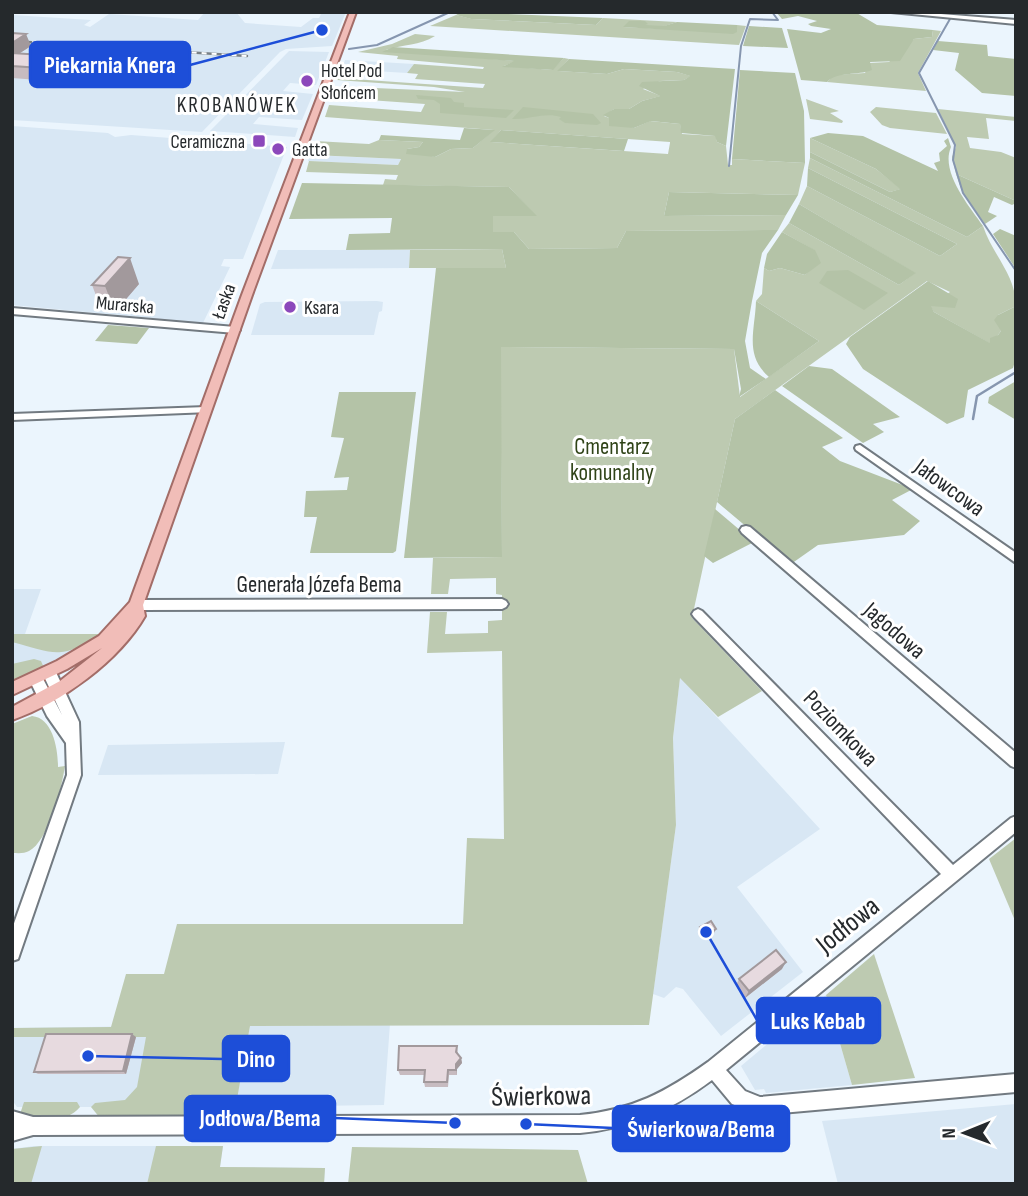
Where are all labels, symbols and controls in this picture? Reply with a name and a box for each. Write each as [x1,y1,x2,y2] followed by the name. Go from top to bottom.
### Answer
[30,42,190,87] callout: Piekarnia Knera
[44,51,176,80] text: Piekarnia Knera
[321,60,382,105] place label: Hotel Pod Słońcem
[299,73,315,89] marker: Hotel Pod Słońcem
[177,93,297,118] district label: KROBANÓWEK
[170,131,245,154] place label: Ceramiczna
[251,133,267,149] marker: Ceramiczna
[292,139,328,162] place label: Gatta
[270,141,286,157] marker: Gatta
[207,281,241,323] street label: Łaska
[95,291,155,319] street label: Murarska
[304,297,339,320] place label: Ksara
[282,299,298,315] marker: Ksara
[570,433,654,487] park label: Cmentarz komunalny
[908,452,990,523] street label: Jałowcowa
[236,571,402,599] street label: Generała Józefa Bema
[857,596,931,665] street label: Jagodowa
[797,685,883,773] street label: Poziomkowa
[809,890,886,961] street label: Jodłowa
[757,998,880,1043] callout: Luks Kebab
[771,1007,865,1036] text: Luks Kebab
[223,1036,289,1081] callout: Dino
[237,1045,275,1074] text: Dino
[491,1079,591,1114] street label: Świerkowa
[185,1096,335,1141] callout: Jodłowa/Bema
[930,1098,1000,1168] north arrow
[198,1104,321,1133] text: Jodłowa/Bema
[613,1106,789,1151] callout: Świerkowa/Bema
[627,1115,775,1144] text: Świerkowa/Bema
[938,1128,961,1139] text: N

